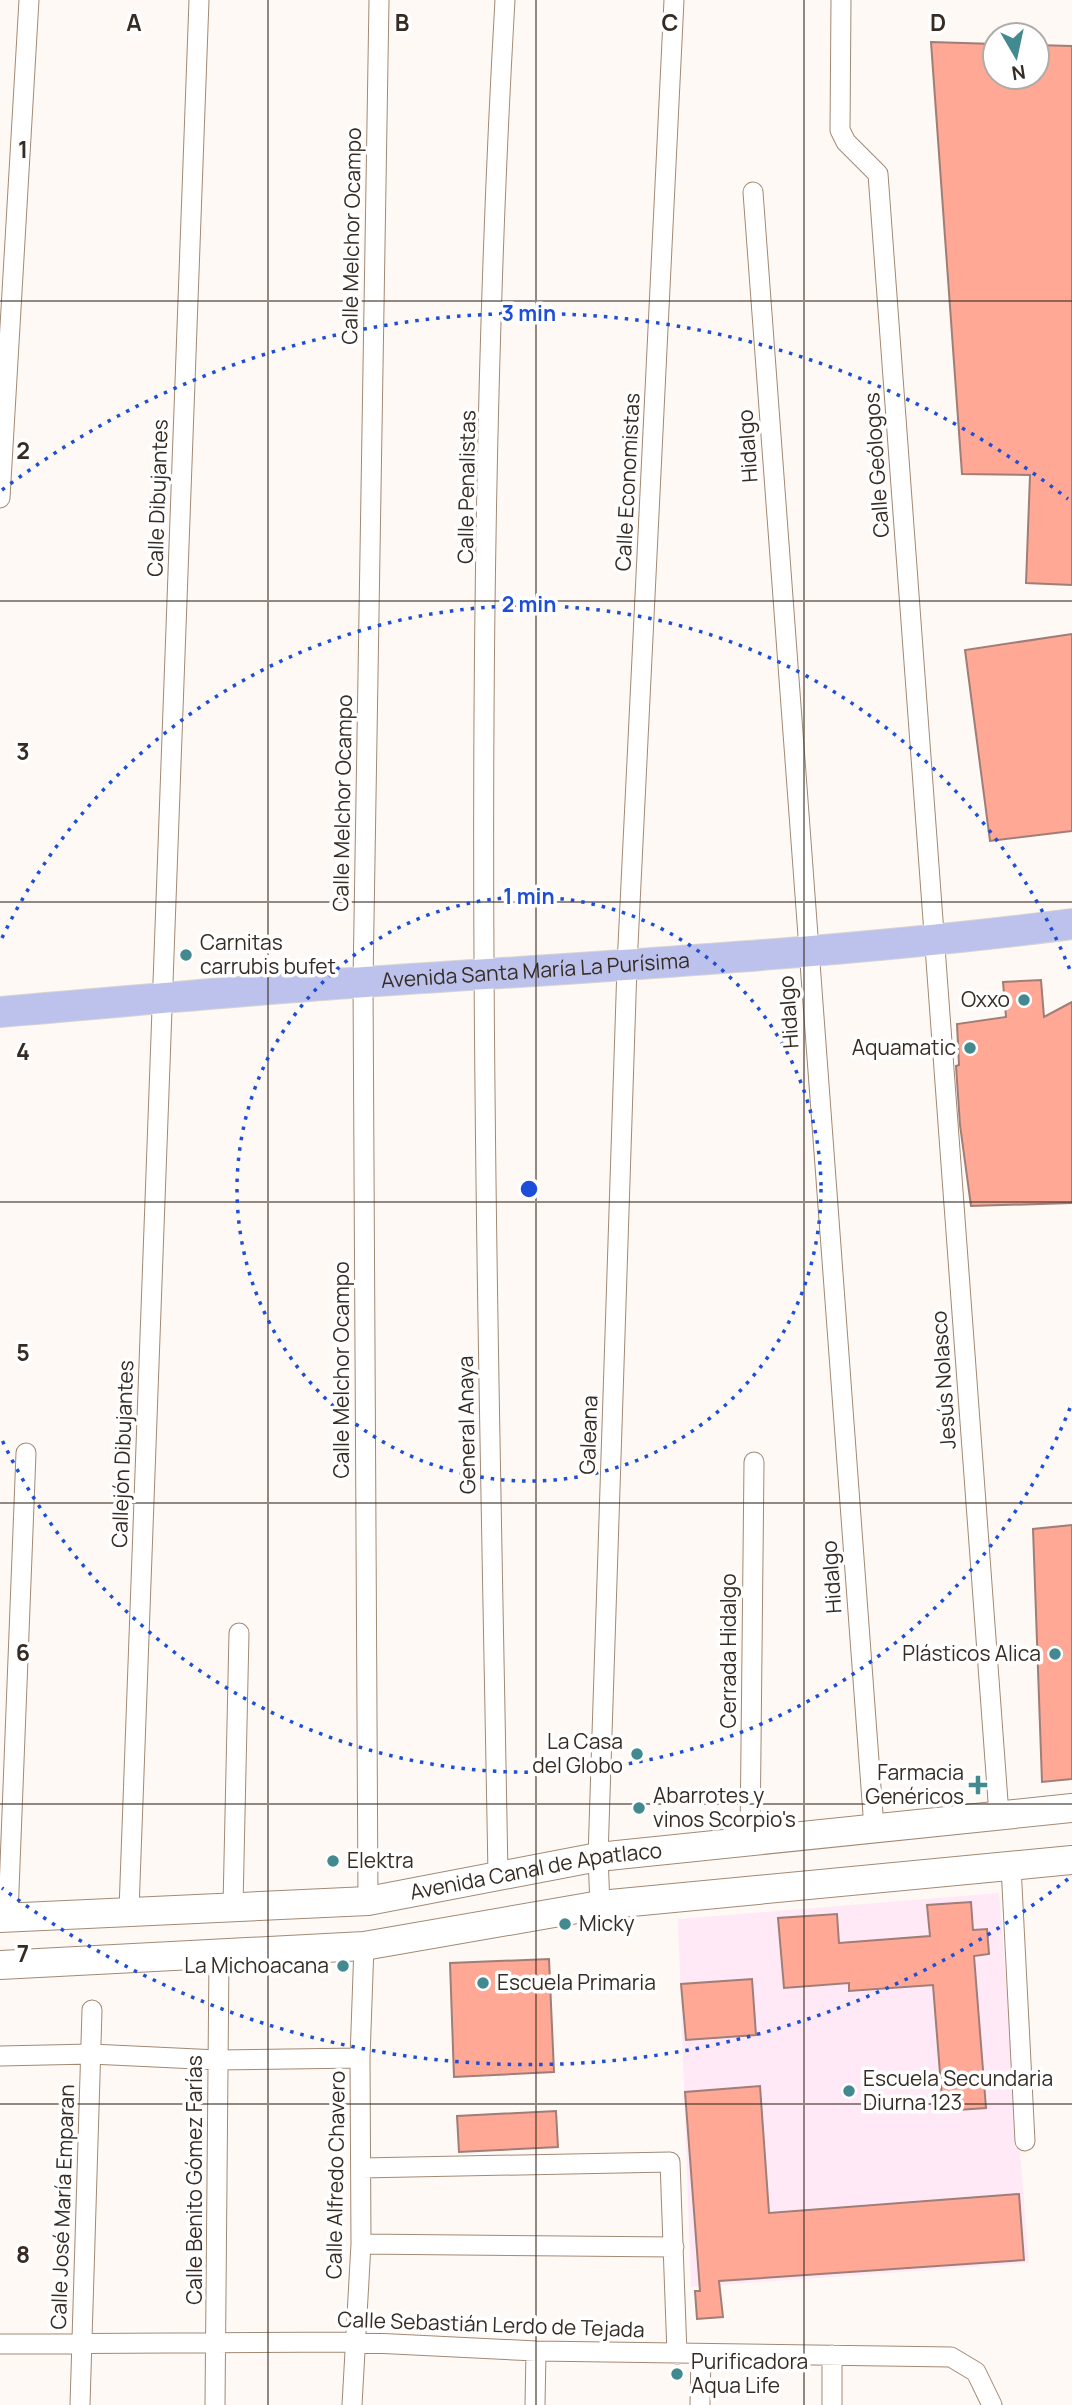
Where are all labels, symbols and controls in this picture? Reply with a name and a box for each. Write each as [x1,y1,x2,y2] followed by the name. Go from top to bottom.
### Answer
[126,6,142,38] text: A
[395,6,409,38] text: B
[662,6,679,38] text: C
[930,6,946,38] text: D
[981,21,1051,91] north arrow
[1010,59,1027,87] text: N
[335,127,367,345] street label: Calle Melchor Ocampo
[18,133,28,165] text: 1
[502,299,556,327] text: 3 min
[857,391,895,539] street label: Calle Geólogos
[608,392,646,572] street label: Calle Economistas
[730,409,764,484] street label: Hidalgo
[451,410,481,564] street label: Calle Penalistas
[140,419,174,577] street label: Calle Dibujantes
[16,434,30,466] text: 2
[502,590,556,618] text: 2 min
[326,694,358,912] street label: Calle Melchor Ocampo
[16,735,30,767] text: 3
[503,882,555,910] text: 1 min
[200,928,336,980] place label: Carnitas carrubis bufet
[380,945,691,994] street label: Avenida Santa María La Purísima
[178,947,194,963] marker: Carnitas carrubis bufet
[771,975,805,1050] street label: Hidalgo
[961,985,1010,1013] place label: Oxxo
[1016,992,1032,1008] marker: Oxxo
[852,1033,956,1061] place label: Aquamatic
[16,1035,30,1067] text: 4
[962,1040,978,1056] marker: Aquamatic
[517,1177,541,1201] centre of rings
[327,1261,355,1479] street label: Calle Melchor Ocampo
[924,1310,962,1450] street label: Jesús Nolasco
[16,1336,30,1368] text: 5
[451,1356,481,1495] street label: General Anaya
[105,1360,139,1548] street label: Callejón Dibujantes
[573,1395,603,1475] street label: Galeana
[814,1540,848,1615] street label: Hidalgo
[714,1573,742,1729] street label: Cerrada Hidalgo
[16,1636,30,1668] text: 6
[902,1639,1041,1667] place label: Plásticos Alica
[1047,1646,1063,1662] marker: Plásticos Alica
[532,1727,623,1779] place label: La Casa del Globo
[629,1746,645,1762] marker: La Casa del Globo
[865,1758,964,1810] place label: Farmacia Genéricos
[970,1777,986,1793] marker: Farmacia Genéricos
[653,1781,796,1833] place label: Abarrotes y vinos Scorpio's
[631,1800,647,1816] marker: Abarrotes y vinos Scorpio's
[407,1835,663,1906] street label: Avenida Canal de Apatlaco
[347,1846,414,1874] place label: Elektra
[325,1853,341,1869] marker: Elektra
[579,1909,635,1937] place label: Micky
[557,1916,573,1932] marker: Micky
[17,1937,29,1969] text: 7
[184,1951,329,1979] place label: La Michoacana
[335,1958,351,1974] marker: La Michoacana
[497,1968,656,1996] place label: Escuela Primaria
[475,1975,491,1991] marker: Escuela Primaria
[180,2055,208,2305] street label: Calle Benito Gómez Farías
[863,2064,1053,2116] place label: Escuela Secundaria Diurna 123
[319,2071,351,2279] street label: Calle Alfredo Chavero
[841,2083,857,2099] marker: Escuela Secundaria Diurna 123
[44,2084,80,2330] street label: Calle José María Emparan
[16,2238,30,2270] text: 8
[337,2305,645,2343] street label: Calle Sebastián Lerdo de Tejada
[691,2347,808,2399] place label: Purificadora Aqua Life
[669,2366,685,2382] marker: Purificadora Aqua Life

